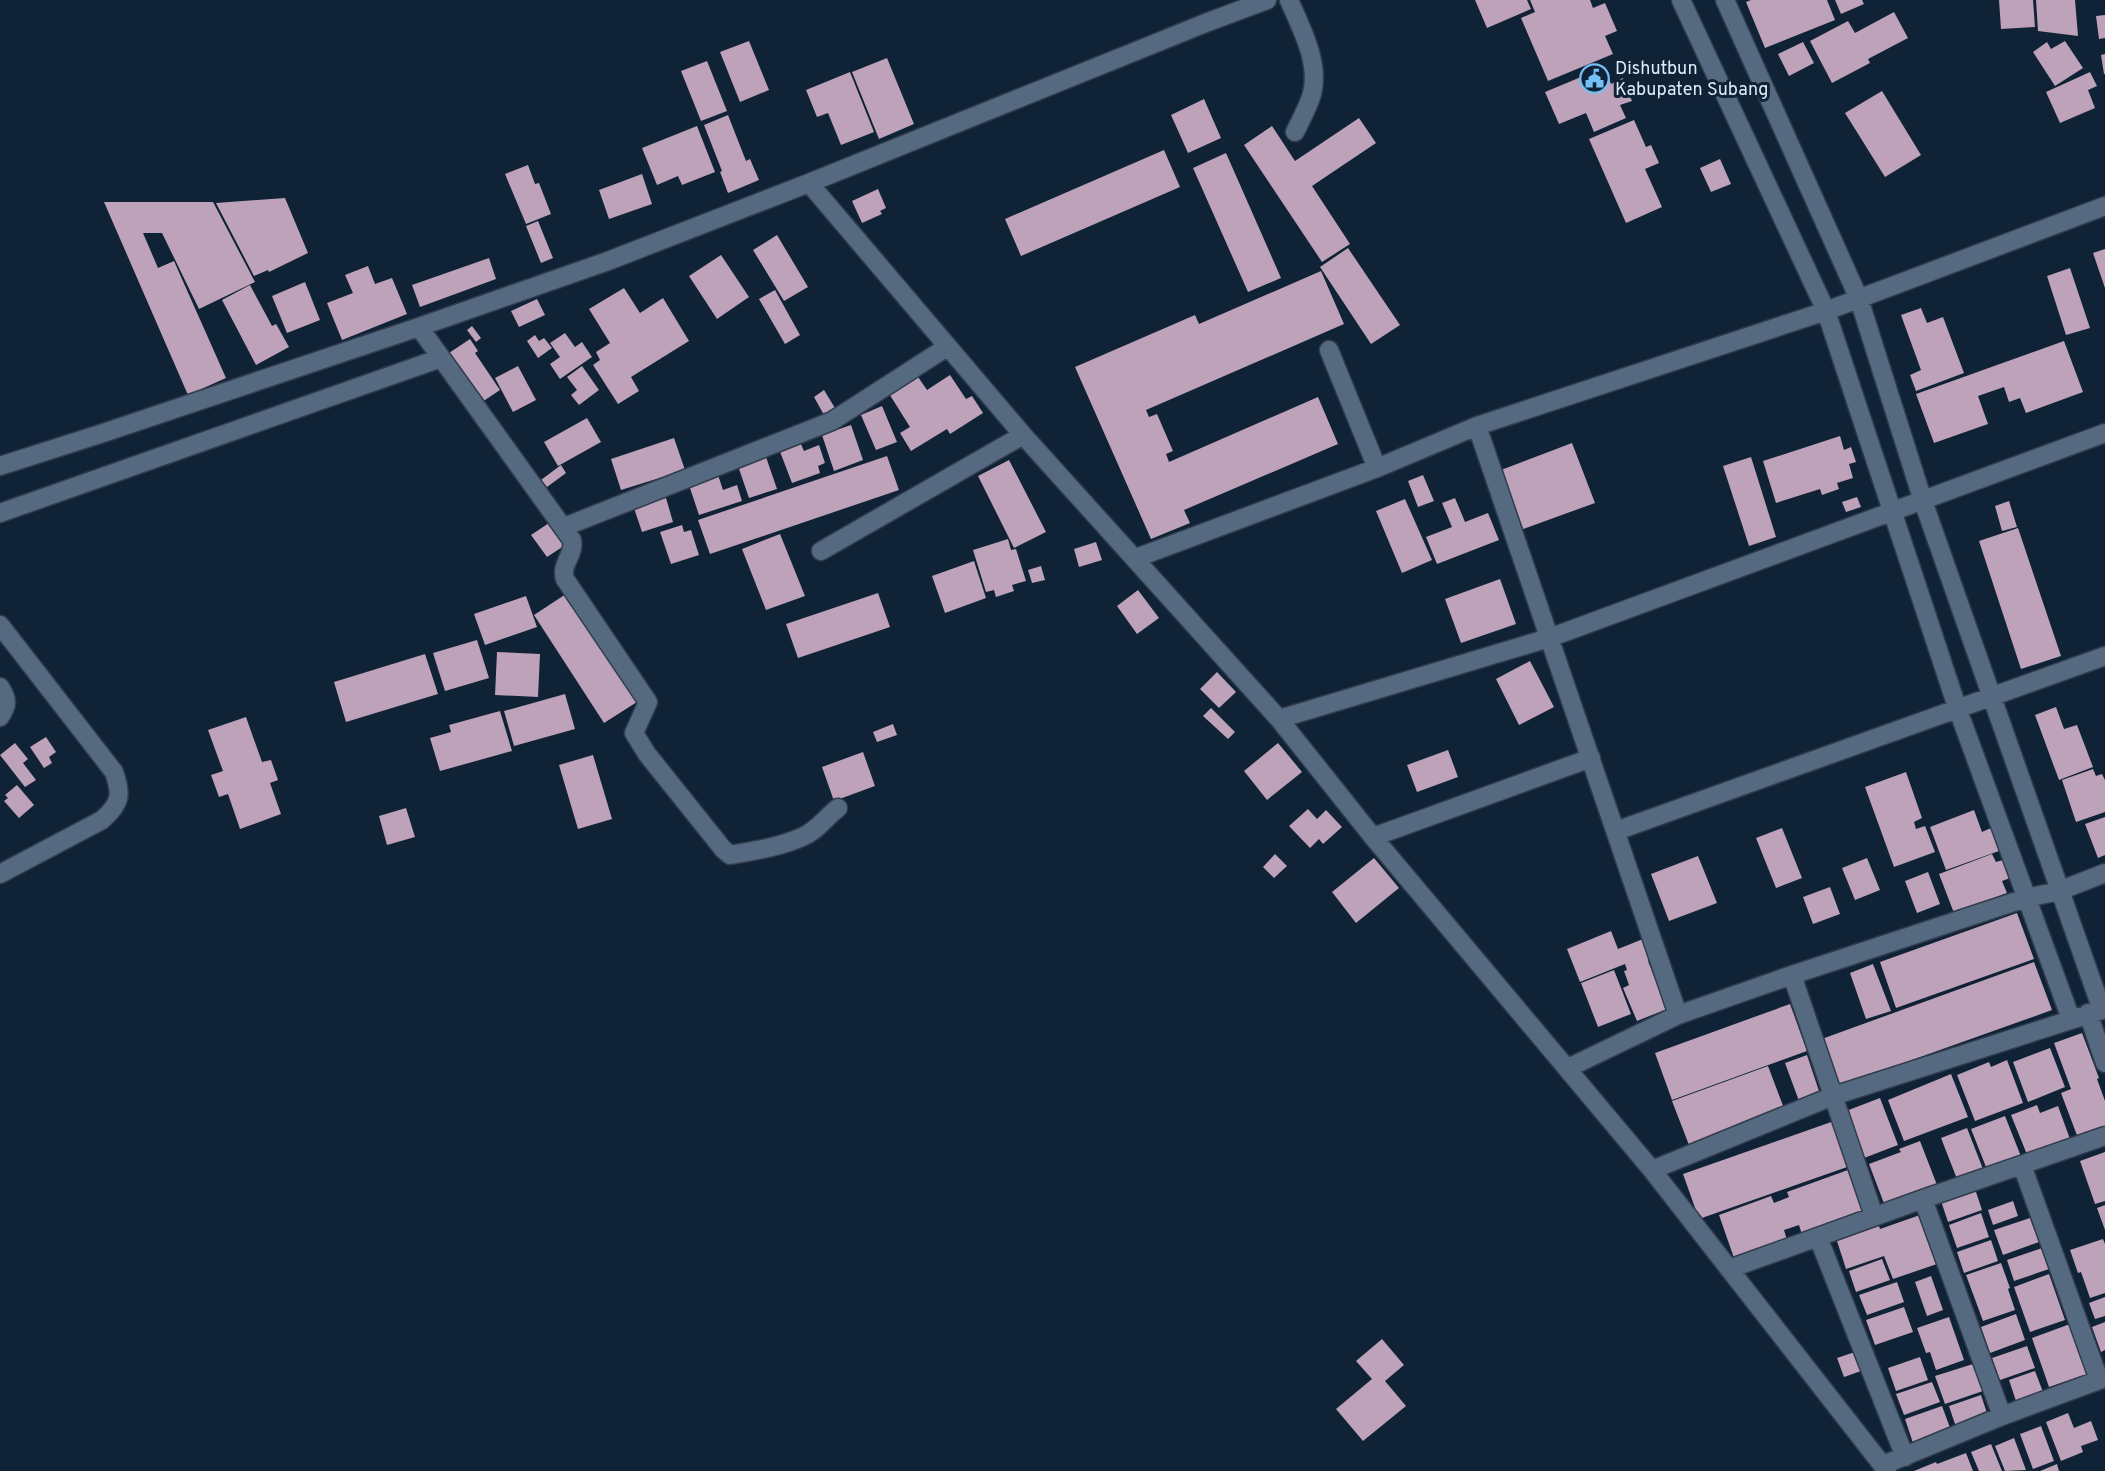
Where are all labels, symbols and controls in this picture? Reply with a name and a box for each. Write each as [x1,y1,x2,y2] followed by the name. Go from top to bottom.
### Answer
[1615,58,1768,102] place label: Dishutbun Kabupaten Subang
[1578,63,1610,95] public building icon: Dishutbun Kabupaten Subang

